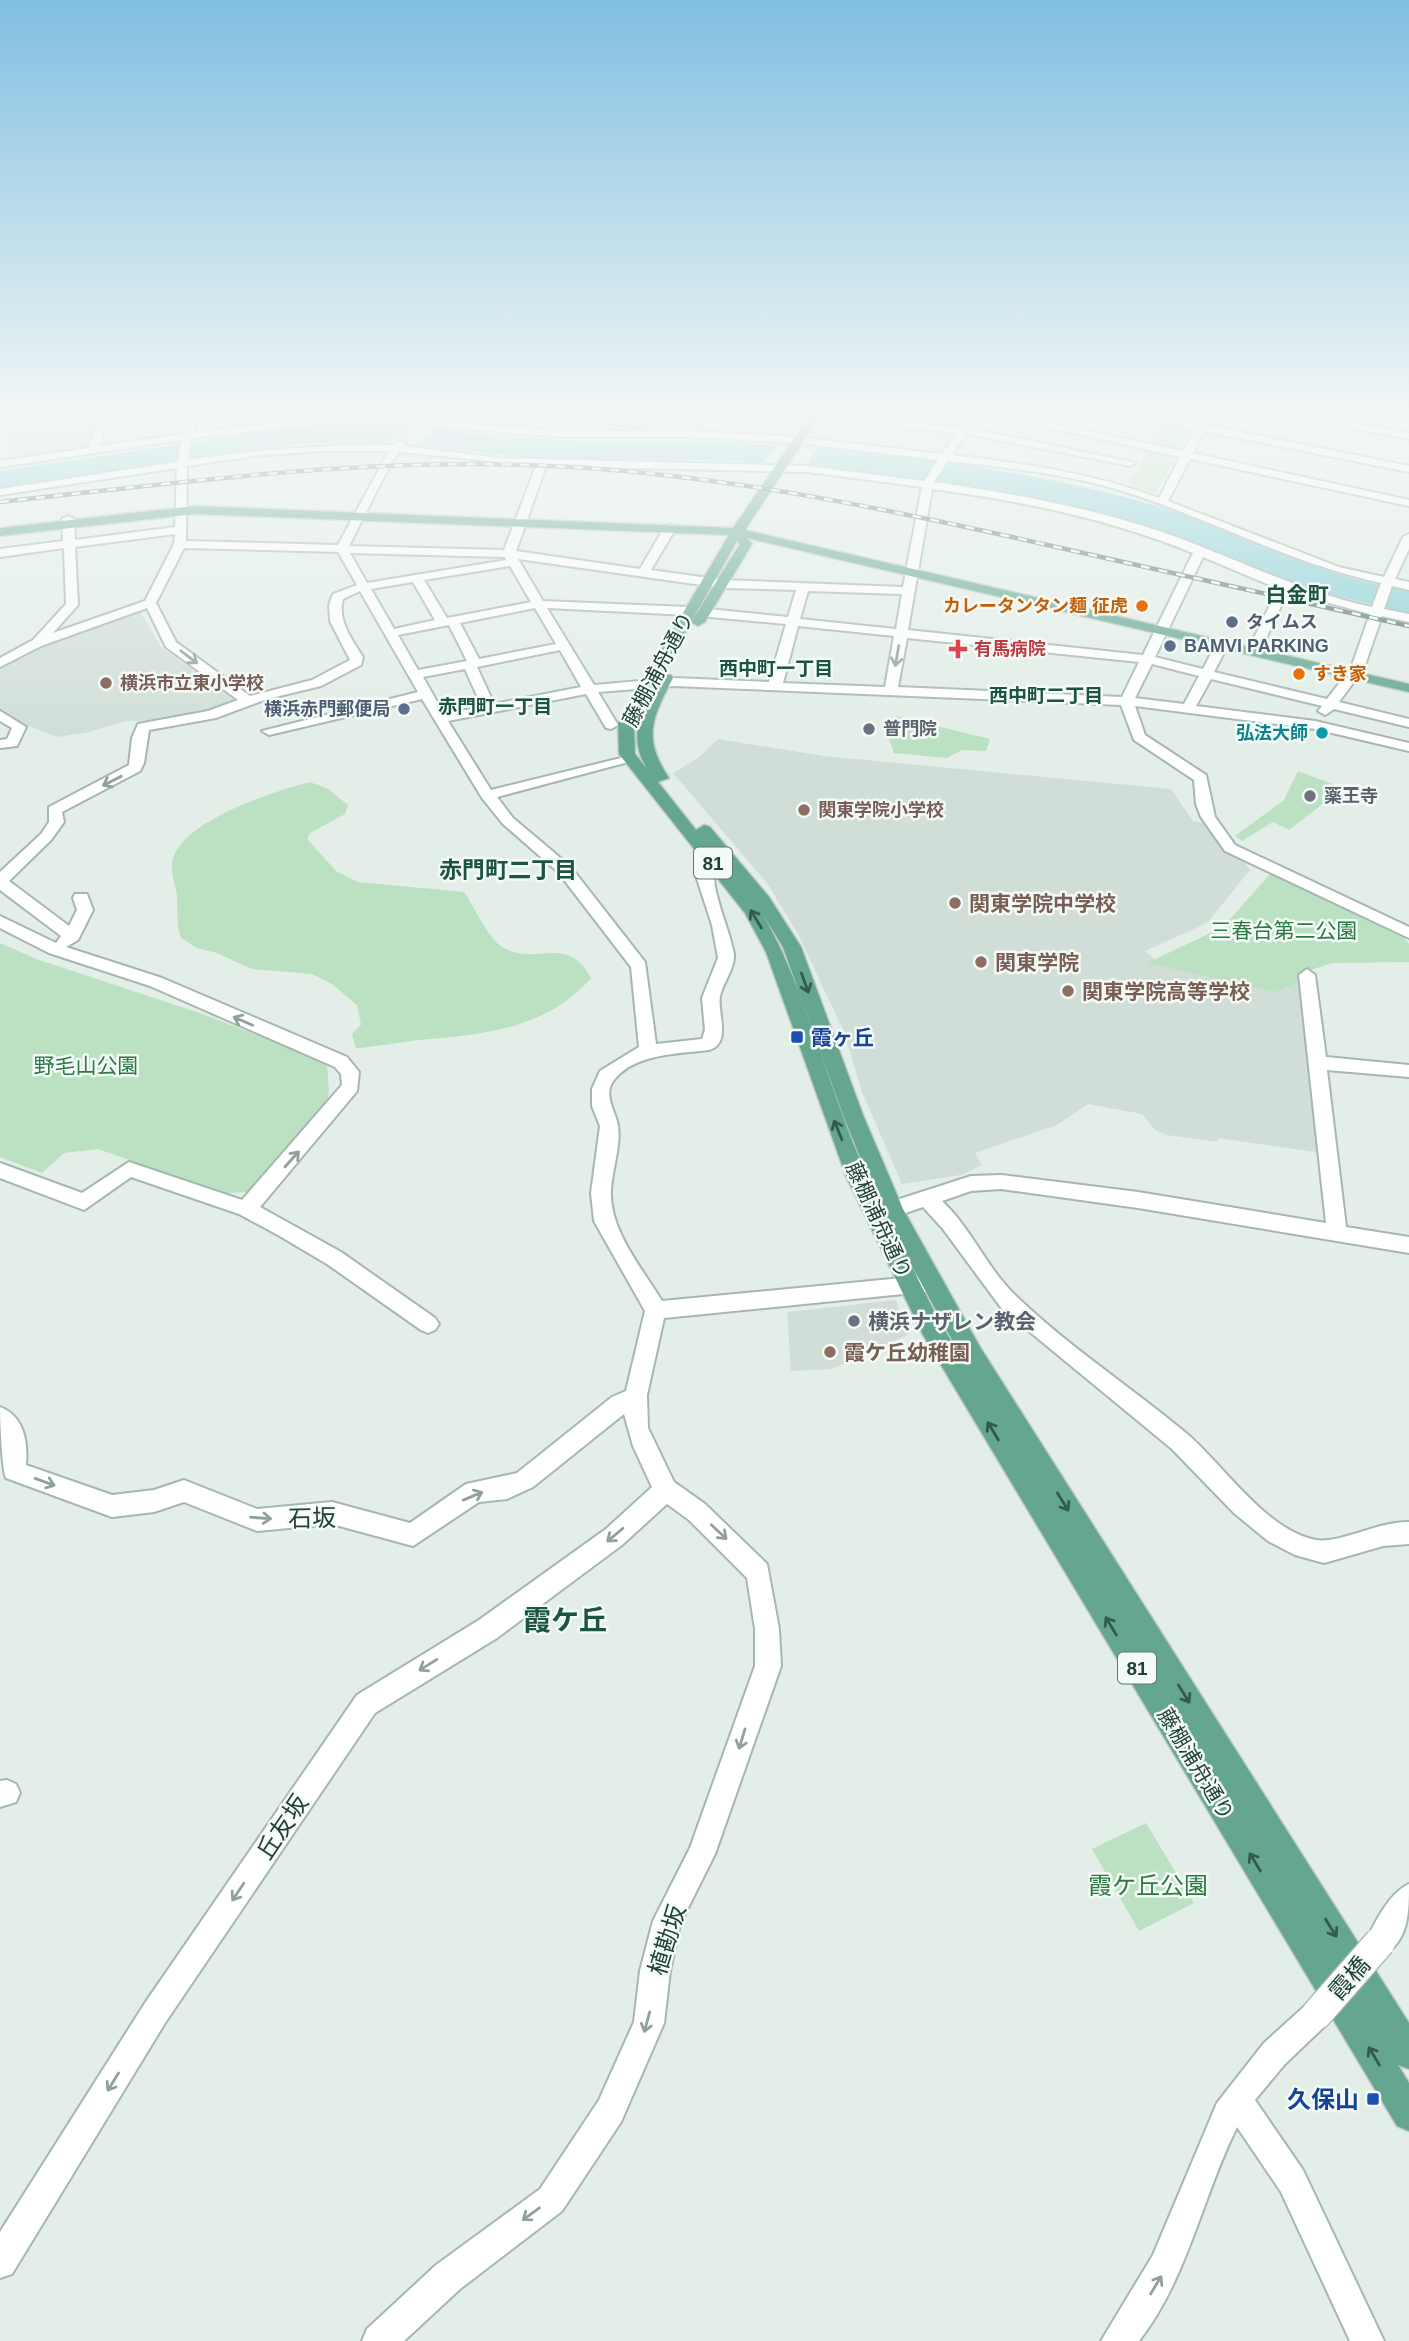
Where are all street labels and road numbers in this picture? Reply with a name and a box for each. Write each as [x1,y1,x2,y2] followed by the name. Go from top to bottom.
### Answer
[618,608,698,730] street label: 藤棚浦舟通り
[694,848,732,878] road number: 81
[842,1158,916,1282] street label: 藤棚浦舟通り
[288,1504,336,1532] street label: 石坂
[1118,1652,1156,1684] road number: 81
[1154,1704,1238,1824] street label: 藤棚浦舟通り
[251,1790,313,1864] street label: 丘友坂
[644,1902,690,1978] street label: 植勘坂
[1323,1951,1375,2005] street label: 霞橋

